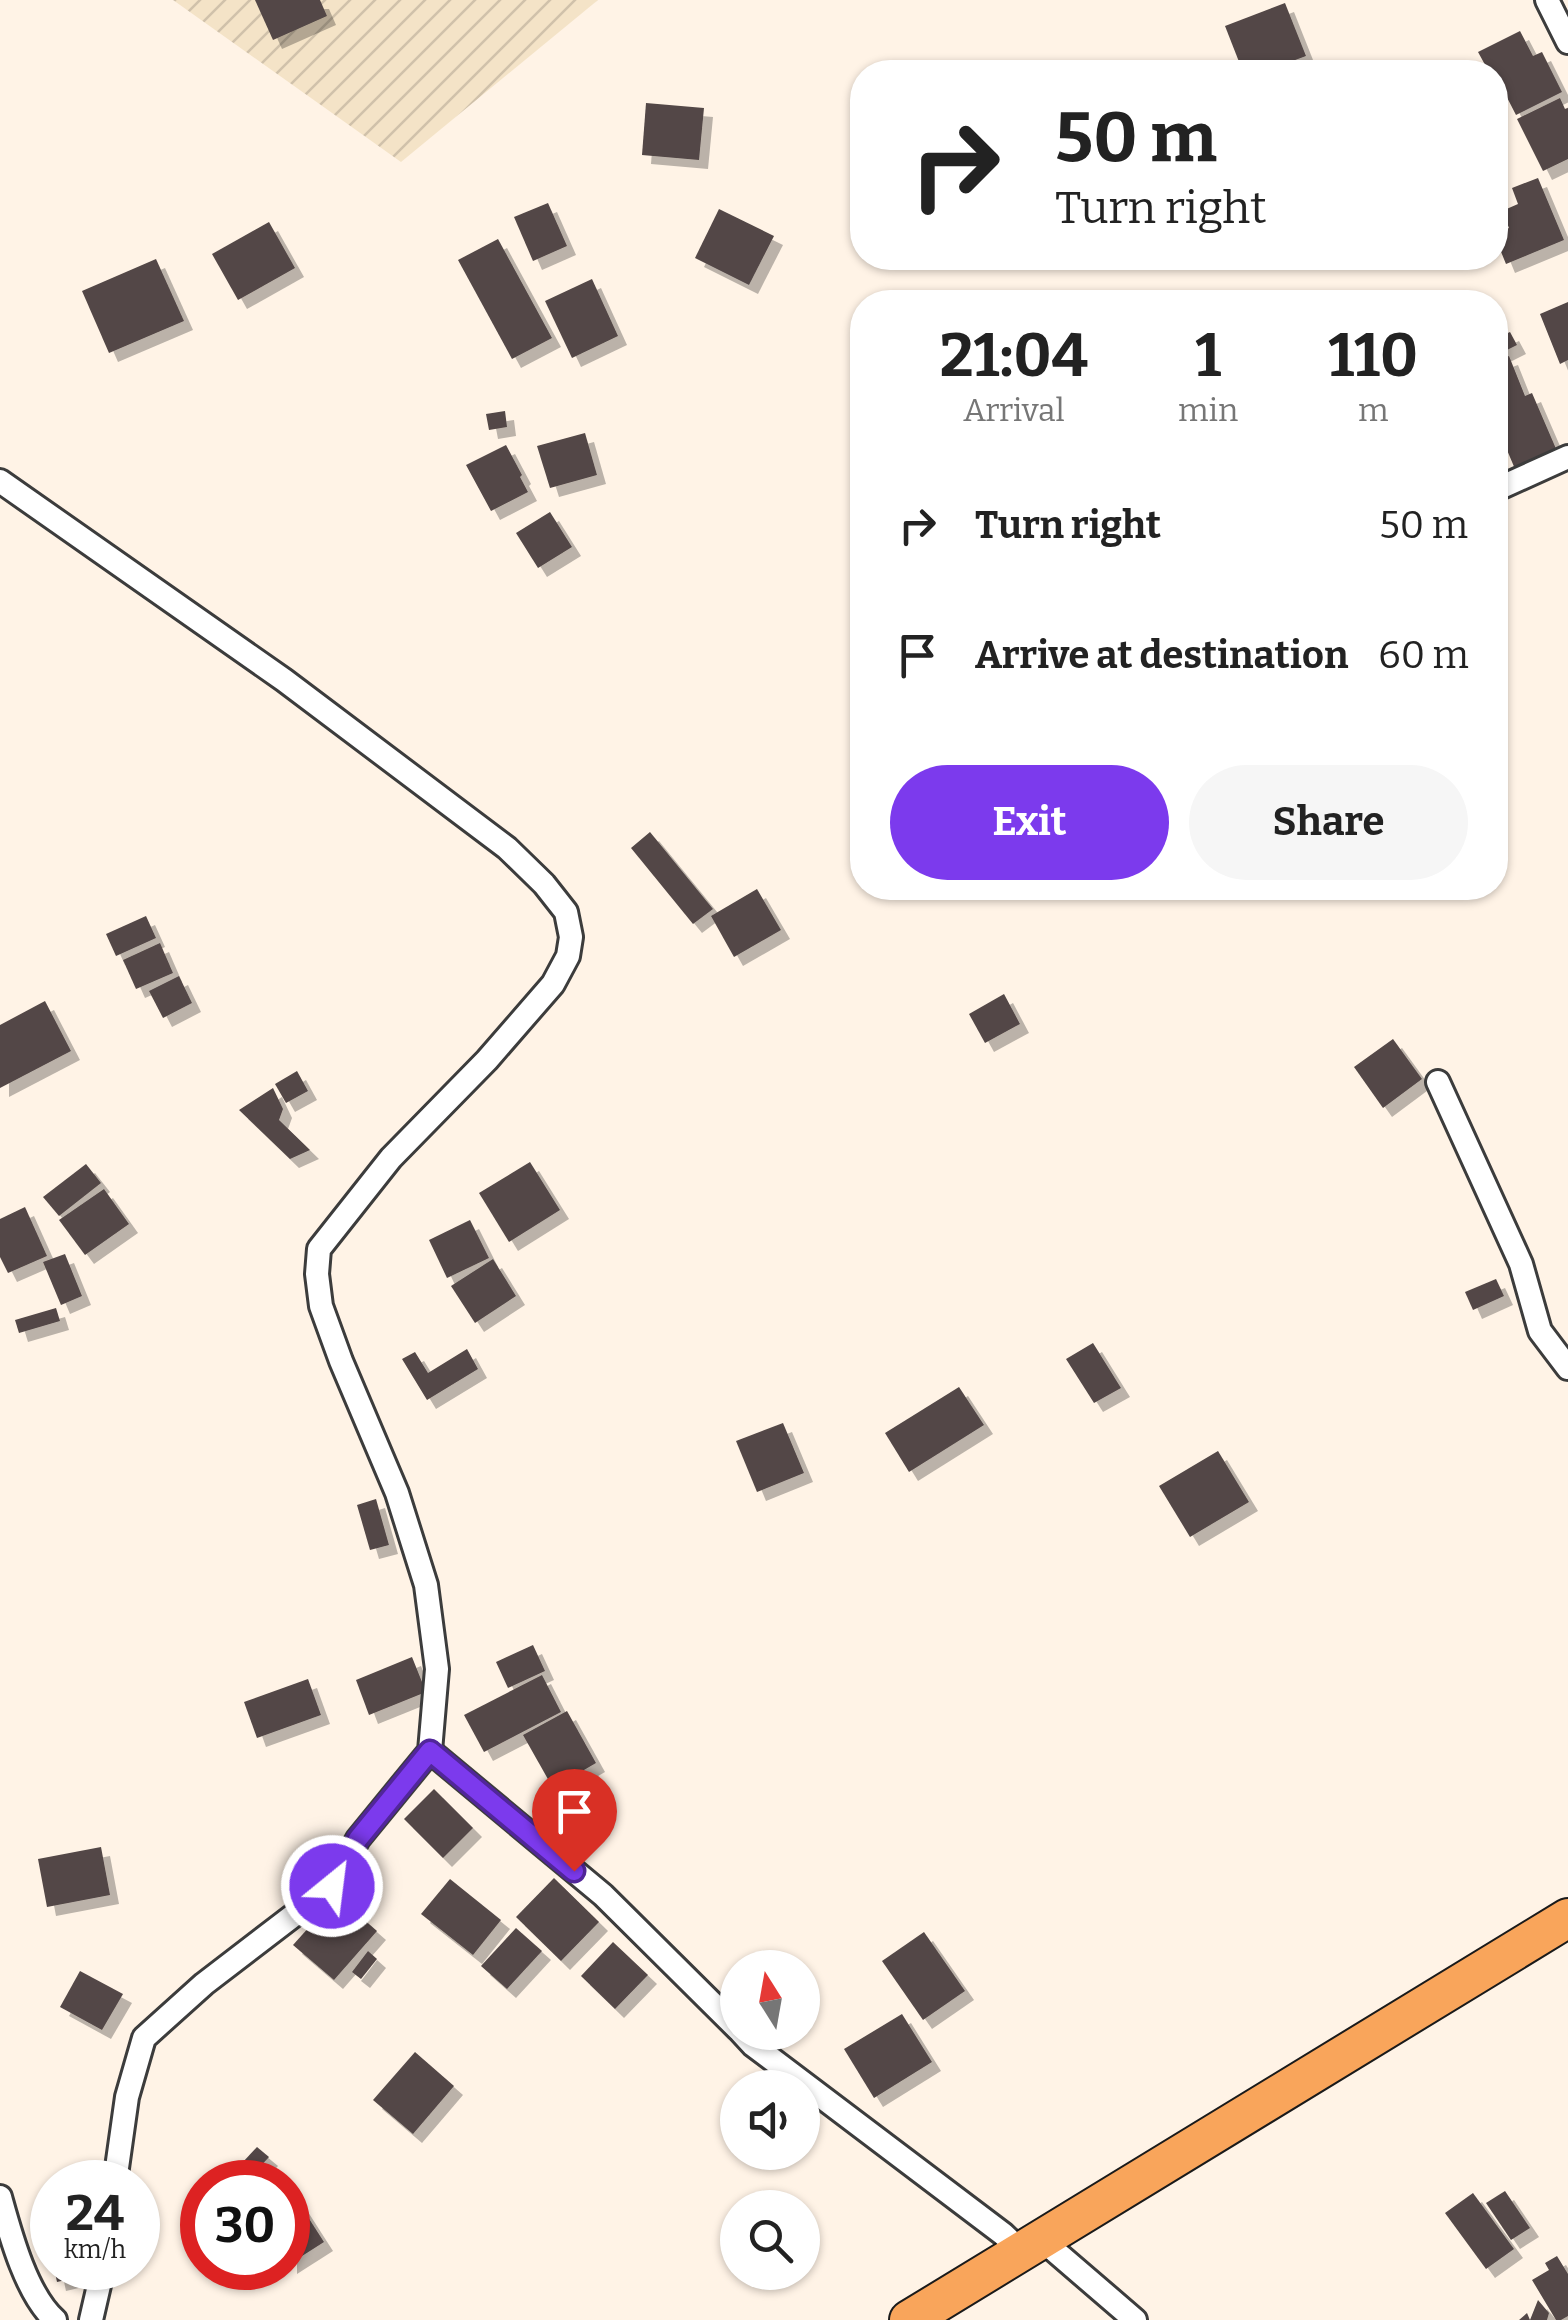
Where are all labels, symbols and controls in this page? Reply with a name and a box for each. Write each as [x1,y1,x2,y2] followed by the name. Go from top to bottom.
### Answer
[1055,96,1217,180] text: 50 m
[890,100,1020,230] icon: right
[1055,181,1267,235] text: Turn right
[940,320,1088,392] text: 21:04
[1195,320,1221,392] text: 1
[1328,320,1418,392] text: 110
[963,391,1065,429] text: Arrival
[1178,391,1238,429] text: min
[1358,391,1388,429] text: m
[890,498,945,553] icon: right
[975,502,1161,548] text: Turn right
[1379,502,1468,548] text: 50 m
[890,628,945,683] icon: arrive
[975,632,1348,678] text: Arrive at destination
[1378,632,1469,678] text: 60 m
[890,765,1169,880] button: Exit
[1189,765,1468,880] button: Share
[532,1769,617,1872] pin
[547,1784,602,1839] icon: arrive
[280,1834,384,1938] position arrow
[720,1950,820,2050] north arrow
[720,1950,820,2290] map controls
[720,2070,820,2170] button: sound
[180,2160,310,2290] speed limit sign: 30
[66,2183,124,2243] text: 24
[720,2190,820,2290] button: search
[64,2235,126,2265] text: km/h

